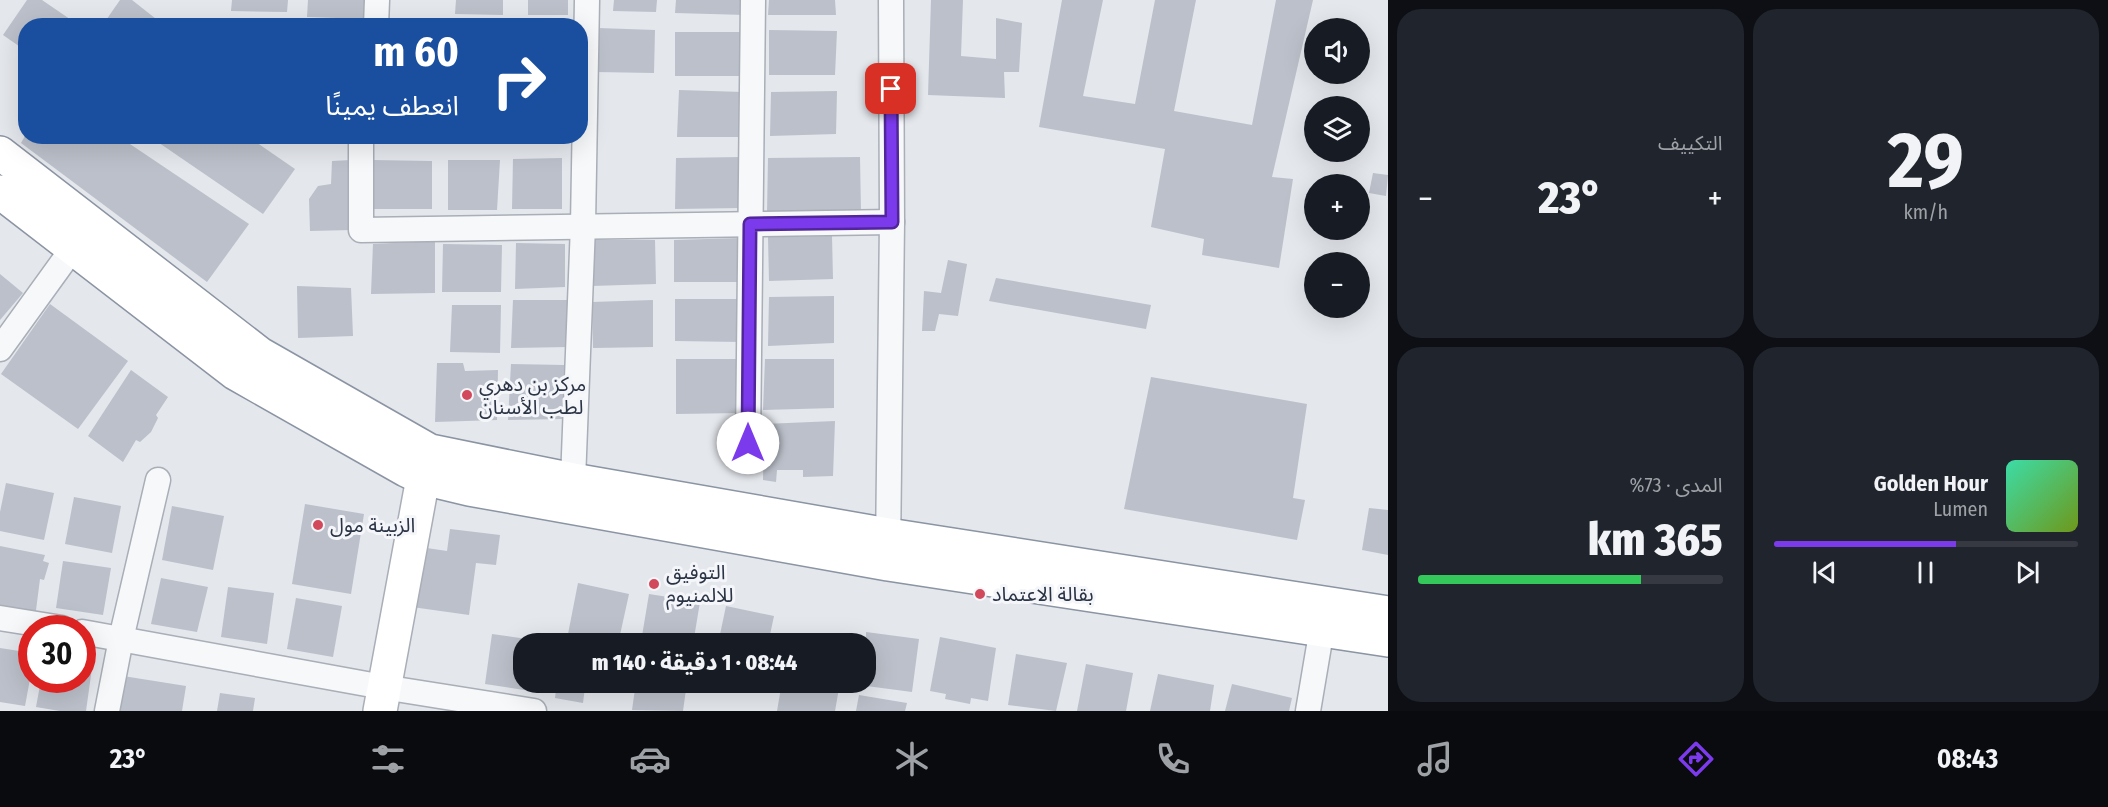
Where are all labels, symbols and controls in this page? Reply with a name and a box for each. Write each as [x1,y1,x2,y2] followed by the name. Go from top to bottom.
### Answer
[1304,18,1370,318] map controls
[1304,18,1370,84] button: sound
[373,27,459,77] text: 60 m
[480,42,558,120] icon: right
[865,63,916,114] pin
[874,72,907,105] icon: arrive
[325,90,459,122] text: انعطف يمينًا
[1304,96,1370,162] button: layers
[1888,114,1964,208] text: 29
[1658,131,1723,155] text: التكييف
[1538,171,1602,225] text: 23°
[1304,174,1370,240] button: +
[1418,179,1433,219] text: −
[1707,179,1723,219] text: +
[1903,200,1948,224] text: km/h
[1304,252,1370,318] button: −
[479,372,586,419] place label: مركز بن دهري لطب الأسنان
[460,388,474,402] marker: مركز بن دهري لطب الأسنان
[716,411,780,475] position arrow
[1874,470,1988,497] text: Golden Hour
[1630,473,1723,497] text: المدى · 73%
[1933,497,1988,521] text: Lumen
[330,513,415,537] place label: الزبينة مول
[1588,513,1723,567] text: 365 km
[311,518,325,532] marker: الزبينة مول
[1808,556,1841,589] icon: previous
[1909,556,1942,589] icon: pause
[2011,556,2044,589] icon: next
[666,560,733,610] place label: التوفيق للالمنيوم
[647,577,661,591] marker: التوفيق للالمنيوم
[992,582,1094,606] place label: بقالة الاعتماد
[973,587,987,601] marker: بقالة الاعتماد
[18,615,96,693] speed limit sign: 30
[592,649,797,676] text: 08:44 · 1 دقيقة · 140 m
[367,738,409,780] icon: filters
[629,738,671,780] icon: car
[891,738,933,780] icon: climate
[1152,738,1194,780] icon: phone
[1414,738,1456,780] icon: music
[1675,738,1717,780] icon: directions
[110,743,148,775] text: 23°
[1937,743,1998,775] text: 08:43

